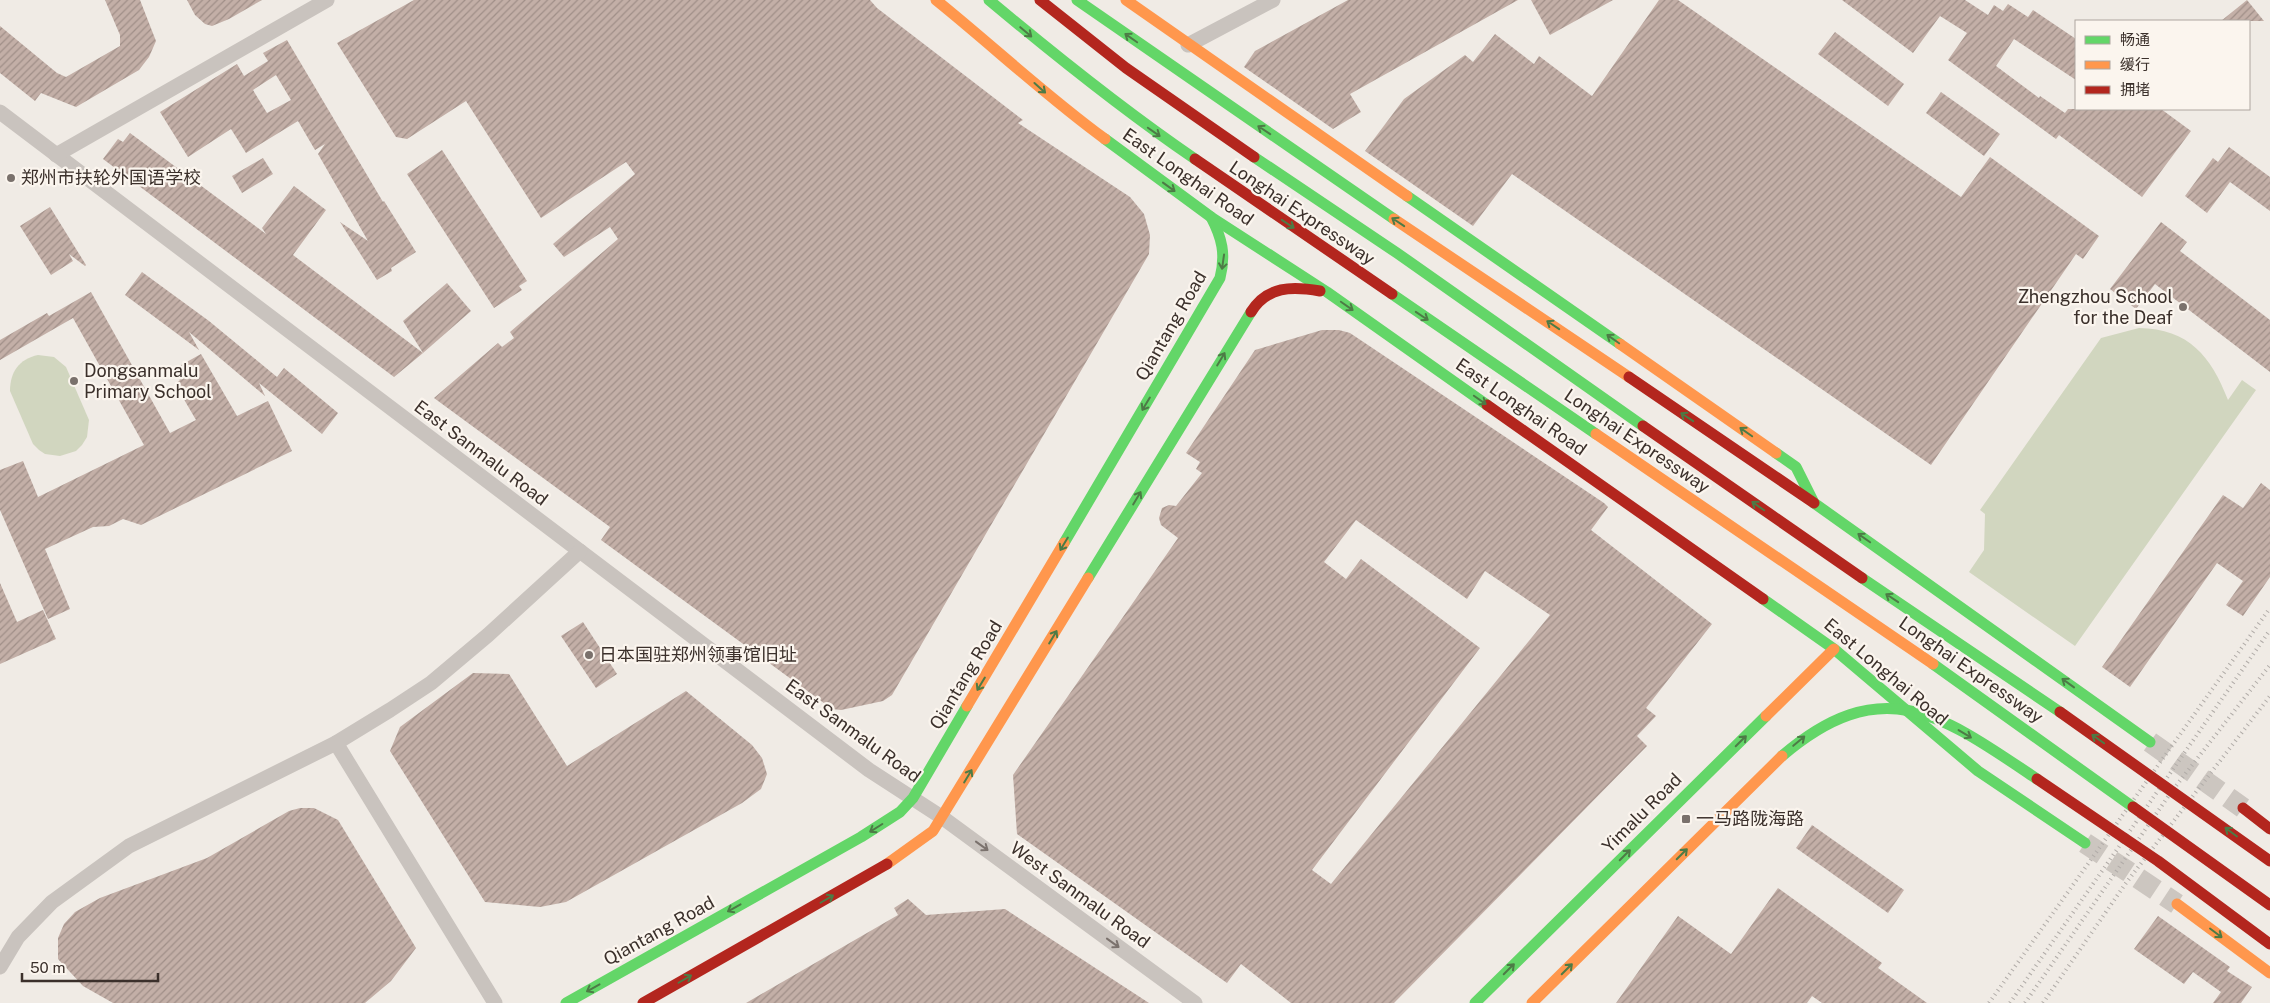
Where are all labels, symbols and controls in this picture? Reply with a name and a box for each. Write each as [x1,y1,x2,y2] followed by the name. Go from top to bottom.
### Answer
[2075,20,2250,110] legend
[1019,26,1032,38] one-way arrow
[2120,31,2150,48] text: 畅通
[1124,33,1138,43] one-way arrow
[2120,56,2150,73] text: 缓行
[2120,81,2150,98] text: 拥堵
[1034,82,1046,94] one-way arrow
[1119,124,1258,230] street label: East Longhai Road
[1258,125,1272,135] one-way arrow
[1147,127,1161,137] one-way arrow
[1225,156,1379,269] street label: Longhai Expressway
[21,167,201,188] place label: 郑州市扶轮外国语学校
[5,172,17,184] marker: 郑州市扶轮外国语学校
[1162,181,1175,192] one-way arrow
[1392,217,1406,227] one-way arrow
[1280,219,1294,229] one-way arrow
[1218,254,1228,270] one-way arrow
[1131,267,1210,384] street label: Qiantang Road
[2018,286,2173,328] place label: Zhengzhou School for the Deaf
[1340,301,1354,312] one-way arrow
[2177,301,2189,313] marker: Zhengzhou School for the Deaf
[1415,311,1429,321] one-way arrow
[1546,320,1560,330] one-way arrow
[1606,334,1620,344] one-way arrow
[1217,353,1227,367] one-way arrow
[1452,354,1591,460] street label: East Longhai Road
[84,360,212,402] place label: Dongsanmalu Primary School
[68,375,80,387] marker: Dongsanmalu Primary School
[1560,384,1714,497] street label: Longhai Expressway
[1473,395,1487,405] one-way arrow
[410,396,552,510] street label: East Sanmalu Road
[1141,397,1151,411] one-way arrow
[1681,412,1695,422] one-way arrow
[1739,427,1753,437] one-way arrow
[1132,492,1142,506] one-way arrow
[1751,501,1765,511] one-way arrow
[1857,533,1871,543] one-way arrow
[1058,537,1068,551] one-way arrow
[1885,592,1899,602] one-way arrow
[1895,612,2048,727] street label: Longhai Expressway
[1820,614,1952,729] street label: East Longhai Road
[925,617,1006,733] street label: Qiantang Road
[1047,630,1058,644] one-way arrow
[599,644,797,665] place label: 日本国驻郑州领事馆旧址
[583,649,595,661] marker: 日本国驻郑州领事馆旧址
[782,675,925,787] street label: East Sanmalu Road
[975,677,985,691] one-way arrow
[2061,678,2075,688] one-way arrow
[1958,729,1972,739] one-way arrow
[2091,734,2105,744] one-way arrow
[1734,735,1746,747] one-way arrow
[1792,736,1805,747] one-way arrow
[964,769,974,783] one-way arrow
[1598,769,1686,857] street label: Yimalu Road
[1696,808,1804,829] place label: 一马路陇海路
[1680,813,1692,825] marker: 一马路陇海路
[869,823,883,833] one-way arrow
[2224,827,2238,837] one-way arrow
[1006,837,1154,952] street label: West Sanmalu Road
[975,841,988,852] one-way arrow
[1619,848,1631,861] one-way arrow
[1676,848,1688,860] one-way arrow
[600,892,718,970] street label: Qiantang Road
[819,893,833,903] one-way arrow
[727,903,742,913] one-way arrow
[2209,928,2223,938] one-way arrow
[1106,937,1119,948] one-way arrow
[22,950,159,982] scale bar
[30,959,65,976] text: 50 m
[1503,963,1516,975] one-way arrow
[1560,963,1572,975] one-way arrow
[678,974,693,984] one-way arrow
[585,983,600,993] one-way arrow

